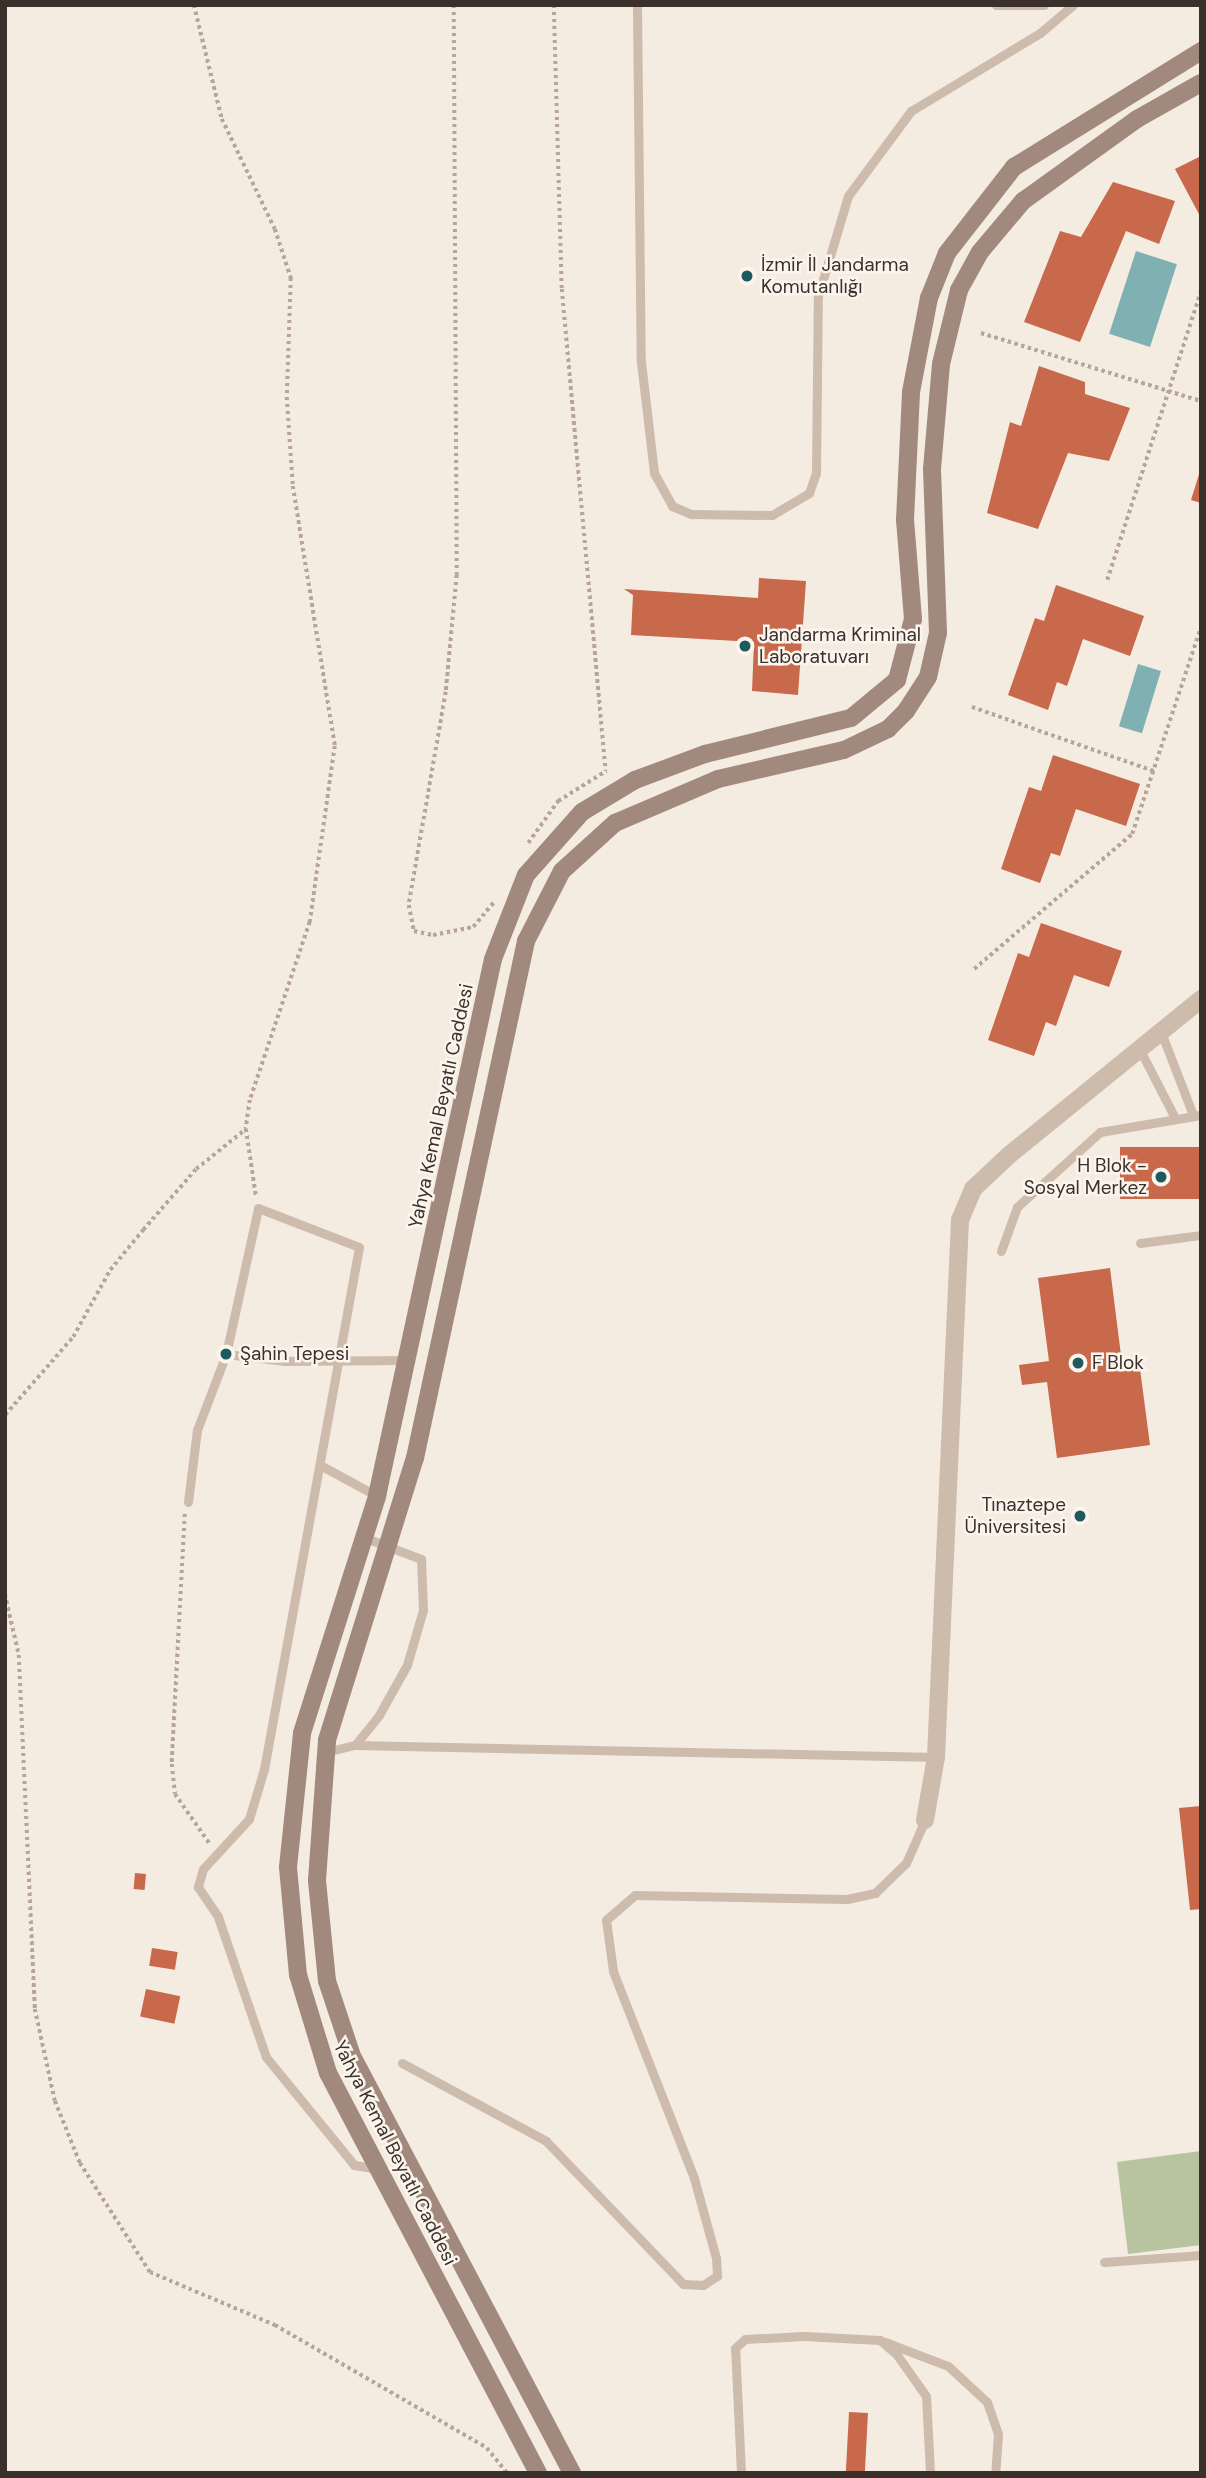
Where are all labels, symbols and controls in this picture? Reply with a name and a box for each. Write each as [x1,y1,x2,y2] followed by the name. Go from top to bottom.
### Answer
[761,254,909,298] place label: İzmir İl Jandarma Komutanlığı
[739,268,755,284] marker: İzmir İl Jandarma Komutanlığı
[759,624,921,668] place label: Jandarma Kriminal Laboratuvarı
[737,638,753,654] marker: Jandarma Kriminal Laboratuvarı
[404,982,478,1230] street label: Yahya Kemal Beyatlı Caddesi
[1024,1155,1147,1199] place label: H Blok - Sosyal Merkez
[1153,1169,1169,1185] marker: H Blok - Sosyal Merkez
[240,1343,349,1365] place label: Şahin Tepesi
[218,1346,234,1362] marker: Şahin Tepesi
[1092,1352,1144,1374] place label: F Blok
[1070,1355,1086,1371] marker: F Blok
[965,1494,1066,1538] place label: Tınaztepe Üniversitesi
[1072,1508,1088,1524] marker: Tınaztepe Üniversitesi
[328,2037,462,2269] street label: Yahya Kemal Beyatlı Caddesi

